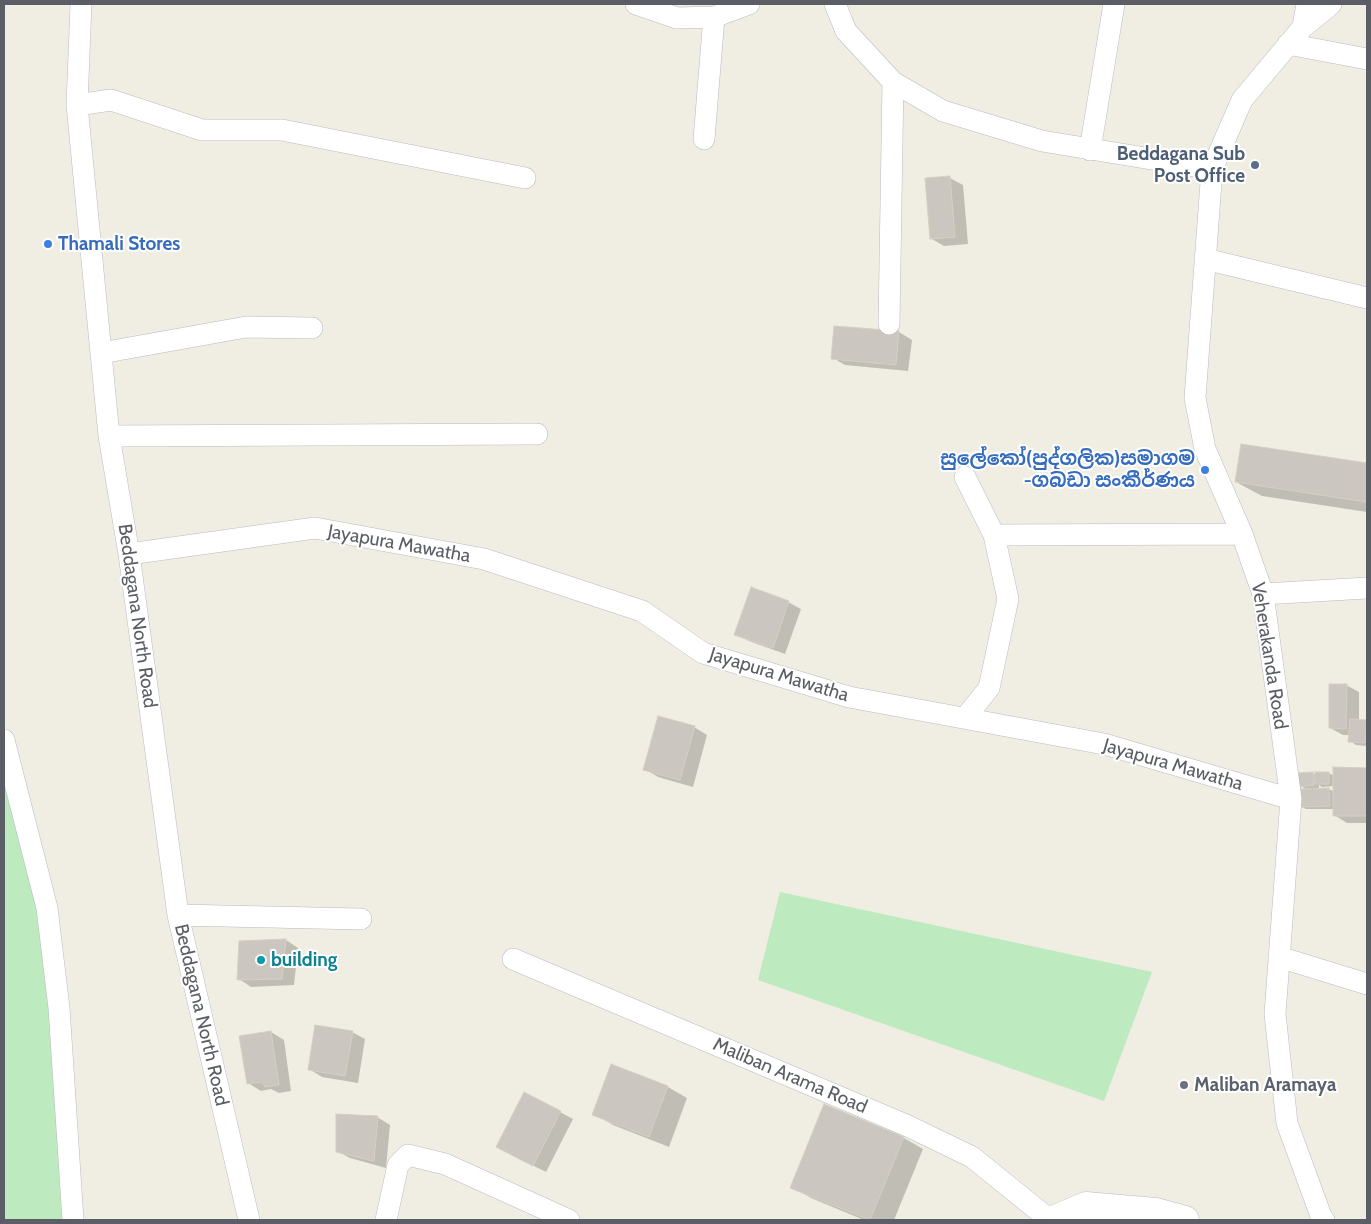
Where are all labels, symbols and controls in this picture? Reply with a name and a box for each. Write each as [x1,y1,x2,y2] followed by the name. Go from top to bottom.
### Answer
[1117,143,1245,187] place label: Beddagana Sub Post Office
[1249,159,1261,171] marker: Beddagana Sub Post Office
[58,233,180,255] place label: Thamali Stores
[42,238,54,250] marker: Thamali Stores
[940,448,1195,492] place label: සුලේකෝ(පුද්ගලික)සමාගම -ගබඩා සංකීර්ණය
[1199,464,1211,476] marker: සුලේකෝ(පුද්ගලික)සමාගම -ගබඩා සංකීර්ණය
[326,520,472,568] street label: Jayapura Mawatha
[113,523,161,709] street label: Beddagana North Road
[1246,581,1292,731] street label: Veherakanda Road
[707,643,851,707] street label: Jayapura Mawatha
[1100,734,1246,796] street label: Jayapura Mawatha
[169,922,233,1108] street label: Beddagana North Road
[271,949,337,971] place label: building
[255,954,267,966] marker: building
[709,1033,871,1119] street label: Maliban Arama Road
[1194,1074,1336,1096] place label: Maliban Aramaya
[1178,1079,1190,1091] marker: Maliban Aramaya

